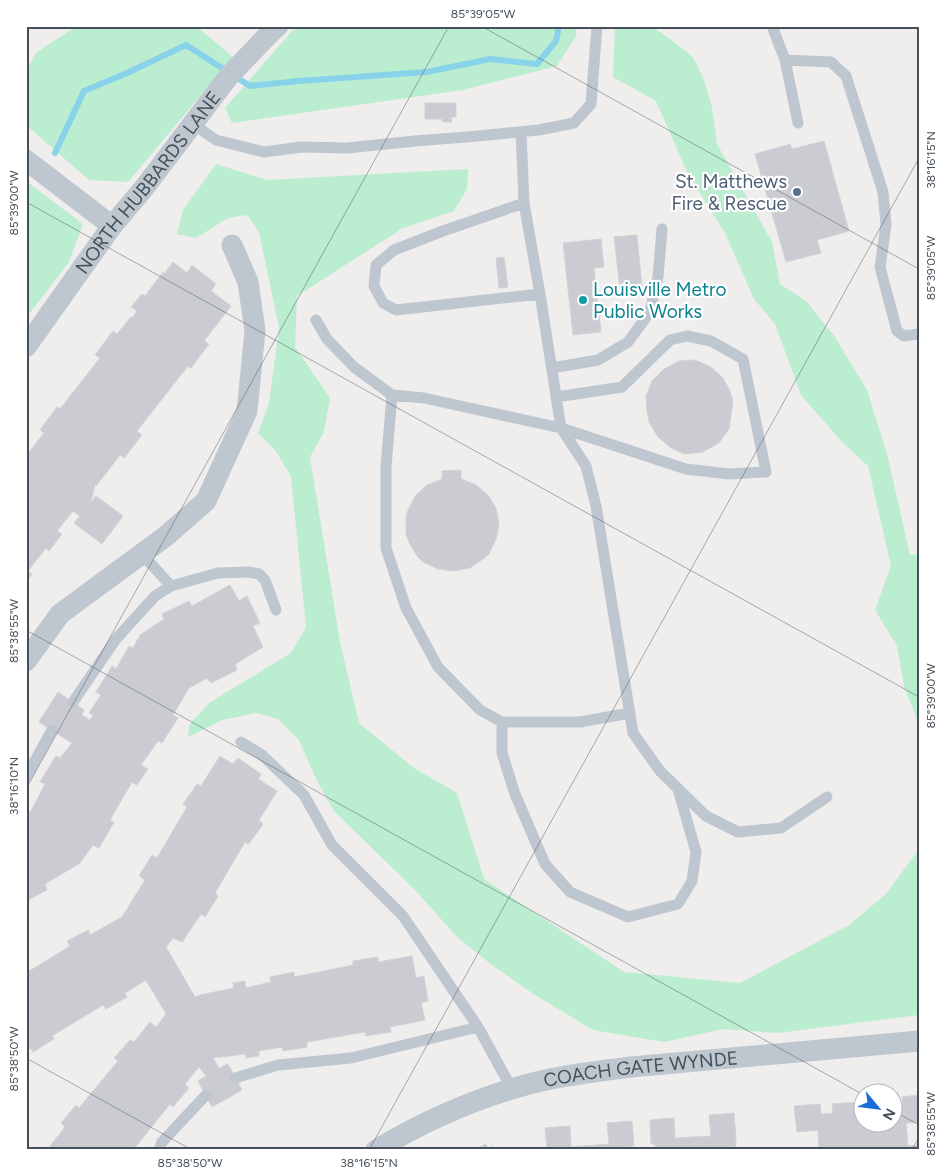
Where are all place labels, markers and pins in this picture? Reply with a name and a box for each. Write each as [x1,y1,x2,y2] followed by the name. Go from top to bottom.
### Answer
[671,170,787,215] place label: St. Matthews Fire & Rescue
[791,186,803,198] marker: St. Matthews Fire & Rescue
[593,278,727,323] place label: Louisville Metro Public Works
[577,294,589,306] marker: Louisville Metro Public Works

